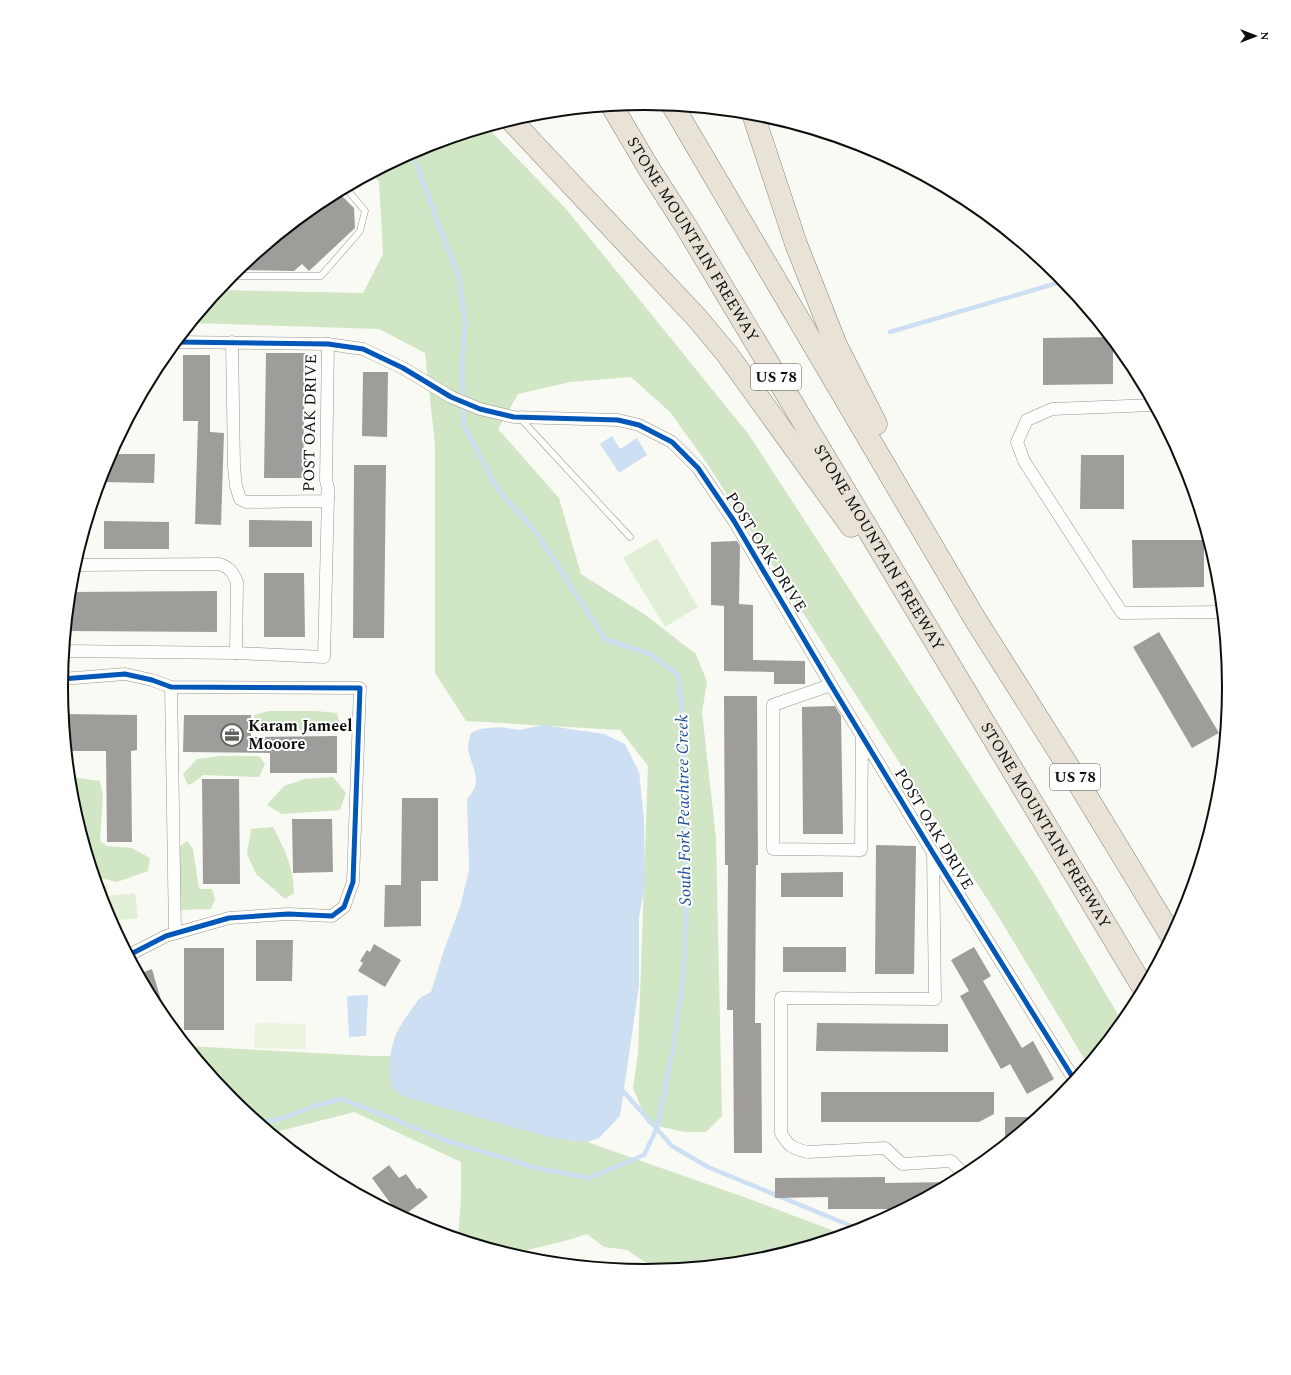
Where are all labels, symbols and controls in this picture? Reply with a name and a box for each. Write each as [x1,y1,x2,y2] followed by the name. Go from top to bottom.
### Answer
[1235,16,1275,56] north arrow
[1256,32,1273,41] text: N
[621,132,765,347] street label: STONE MOUNTAIN FREEWAY
[297,354,323,492] street label: POST OAK DRIVE
[751,364,801,390] road number: US 78
[808,440,950,655] street label: STONE MOUNTAIN FREEWAY
[719,487,813,617] street label: POST OAK DRIVE
[248,714,352,756] place label: Karam Jameel Mooore
[669,714,699,906] water label: South Fork Peachtree Creek
[974,718,1117,933] street label: STONE MOUNTAIN FREEWAY
[219,722,245,748] office icon: Karam Jameel Mooore
[888,764,980,894] street label: POST OAK DRIVE
[1050,764,1100,790] road number: US 78

